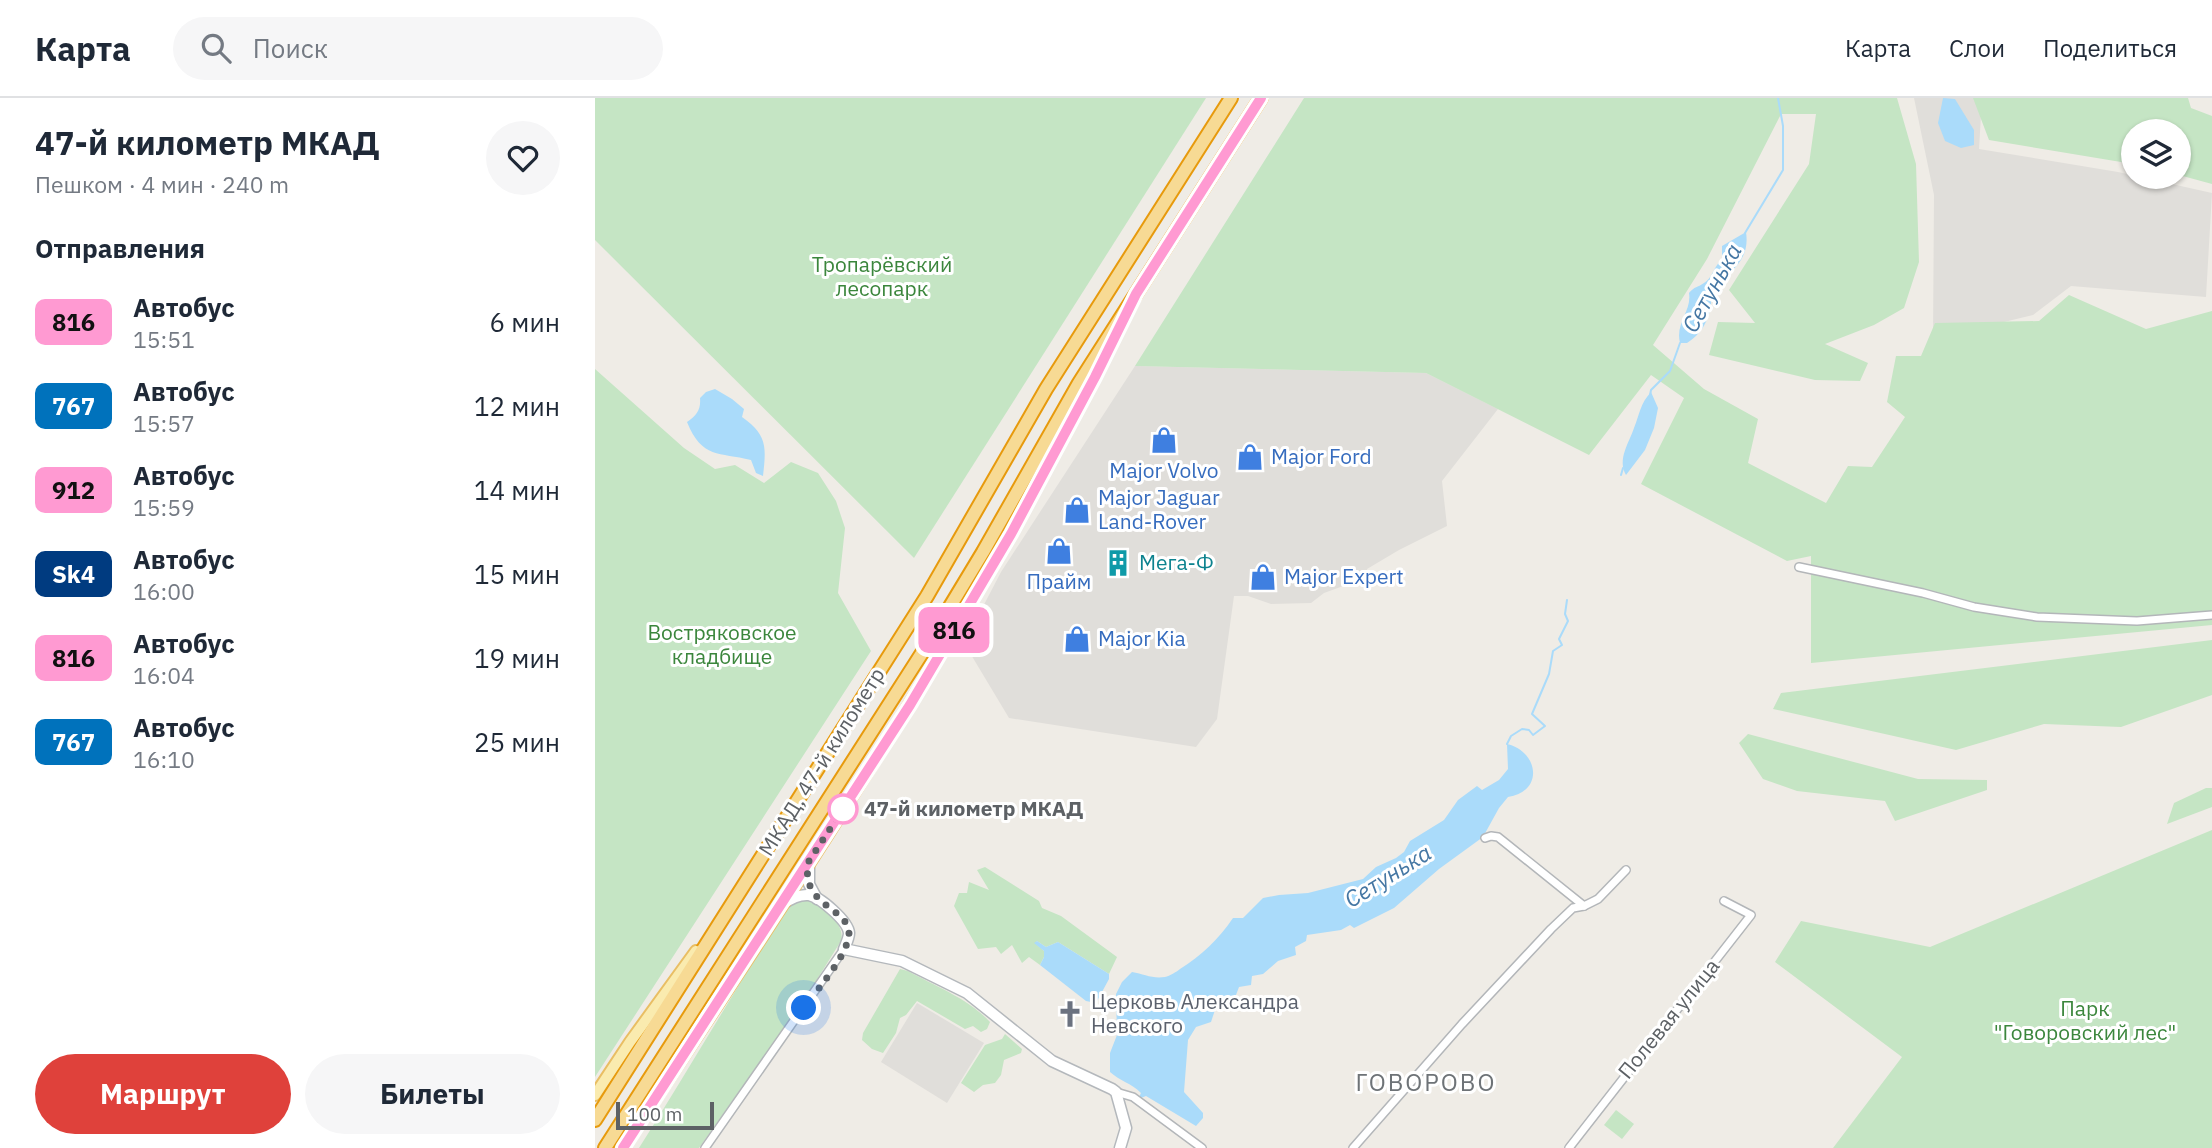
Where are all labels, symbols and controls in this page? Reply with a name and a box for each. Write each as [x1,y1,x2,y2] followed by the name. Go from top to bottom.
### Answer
[173,17,663,80] search box
[35,27,131,70] text: Карта
[197,29,235,67] icon: search
[253,31,328,65] text: Поиск
[1845,32,1911,64] text: Карта
[1949,32,2005,64] text: Слои
[2043,32,2177,64] text: Поделиться
[2121,119,2191,189] map controls
[2121,119,2191,189] button: layers
[35,121,380,164] text: 47-й километр МКАД
[486,121,560,195] button: heart
[35,169,289,199] text: Пешком · 4 мин · 240 m
[35,231,205,265] text: Отправления
[1675,238,1748,337] water label: Сетунька
[812,250,952,302] park label: Тропарёвский лесопарк
[133,290,235,324] text: Автобус
[490,305,560,339] text: 6 мин
[52,306,95,338] text: 816
[133,324,195,354] text: 15:51
[133,374,235,408] text: Автобус
[474,389,560,423] text: 12 мин
[52,390,95,422] text: 767
[133,408,195,438] text: 15:57
[1149,425,1179,455] shop icon: Major Volvo
[1235,442,1265,472] shop icon: Major Ford
[1271,442,1372,470] place label: Major Ford
[1109,456,1219,484] place label: Major Volvo
[133,458,235,492] text: Автобус
[474,473,560,507] text: 14 мин
[52,474,95,506] text: 912
[1098,483,1220,535] place label: Major Jaguar Land-Rover
[133,492,195,522] text: 15:59
[1062,495,1092,525] shop icon: Major Jaguar Land-Rover
[1044,536,1074,566] shop icon: Прайм
[133,542,235,576] text: Автобус
[1103,548,1133,578] building icon: Мега-Ф
[1139,548,1214,576] place label: Мега-Ф
[474,557,560,591] text: 15 мин
[52,558,95,590] text: Sk4
[1248,562,1278,592] shop icon: Major Expert
[1284,562,1404,590] place label: Major Expert
[1027,567,1091,595] place label: Прайм
[133,576,195,606] text: 16:00
[914,607,994,653] line badge: 816
[932,614,976,646] text: 816
[647,618,797,670] park label: Востряковское кладбище
[1062,624,1092,654] shop icon: Major Kia
[1098,624,1186,652] place label: Major Kia
[133,626,235,660] text: Автобус
[474,641,560,675] text: 19 мин
[52,642,95,674] text: 816
[133,660,195,690] text: 16:04
[752,662,891,861] street label: МКАД, 47-й километр
[133,710,235,744] text: Автобус
[474,725,560,759] text: 25 мин
[52,726,95,758] text: 767
[133,744,195,774] text: 16:10
[828,794,858,824] marker: 47-й километр МКАД
[864,794,1083,822] place label: 47-й километр МКАД
[1338,837,1437,914] water label: Сетунька
[1611,953,1725,1084] street label: Полевая улица
[1091,987,1299,1039] place label: Церковь Александра Невского
[786,990,821,1025] your location
[1994,994,2176,1046] park label: Парк "Говоровский лес"
[1055,999,1085,1029] church icon: Церковь Александра Невского
[35,1054,291,1134] button: Маршрут
[305,1054,560,1134] button: Билеты
[1355,1066,1497,1098] district label: ГОВОРОВО
[616,1099,714,1131] scale bar
[627,1102,682,1126] text: 100 m

